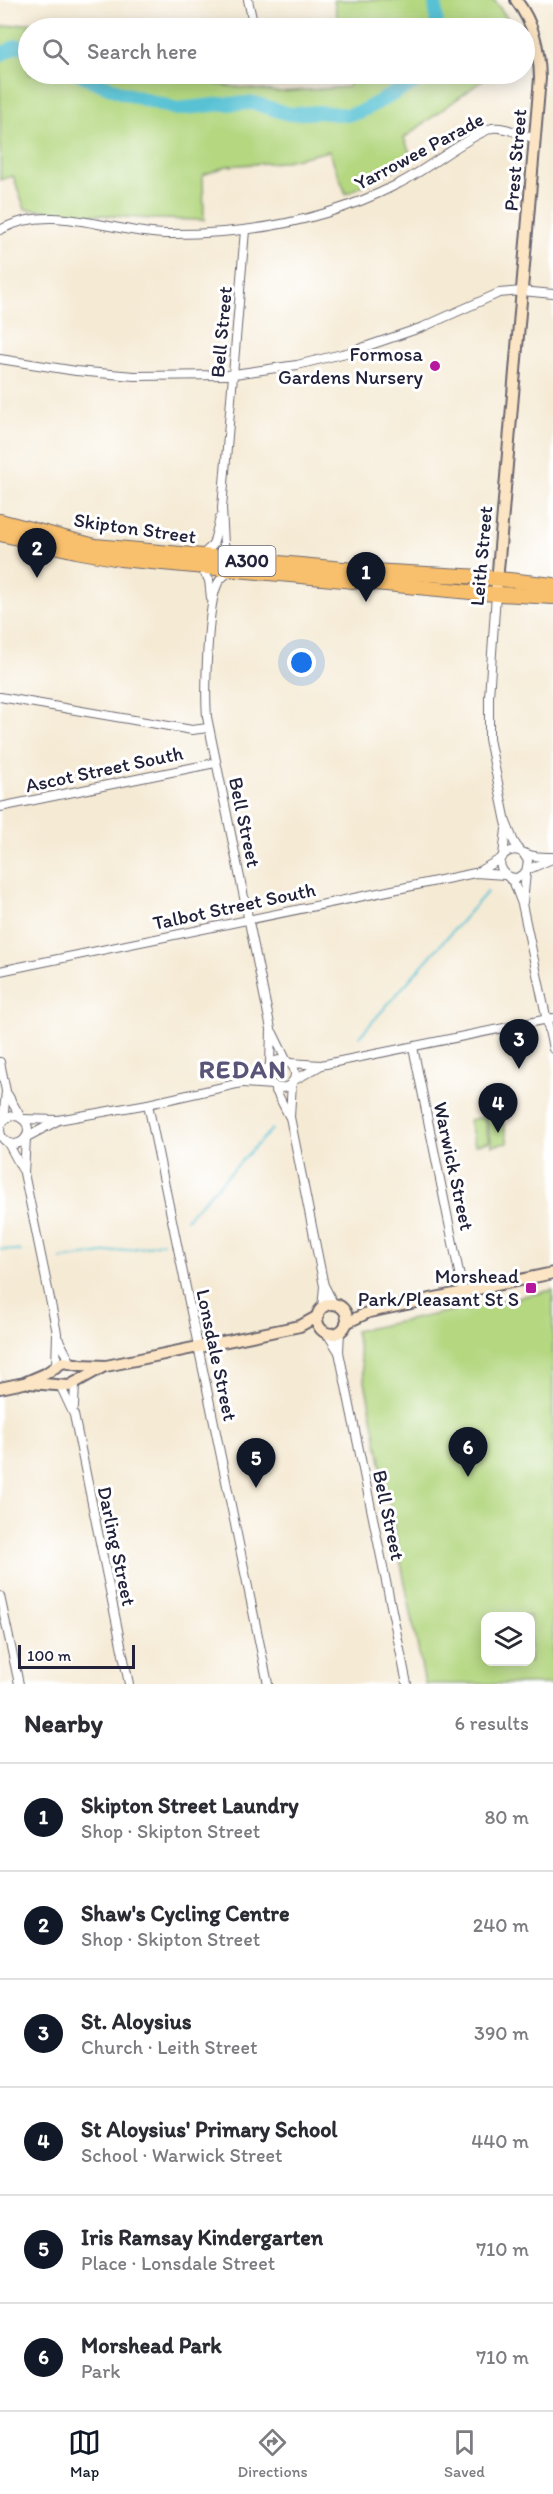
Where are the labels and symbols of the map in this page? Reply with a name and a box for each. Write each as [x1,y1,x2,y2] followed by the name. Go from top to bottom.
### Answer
[350,107,488,195] street label: Yarrowee Parade
[499,108,531,212] street label: Prest Street
[205,285,237,379] street label: Bell Street
[278,342,424,389] place label: Formosa Gardens Nursery
[428,359,442,373] marker: Formosa Gardens Nursery
[465,505,497,607] street label: Leith Street
[72,508,198,548] street label: Skipton Street
[18,528,57,578] pin: 2
[218,546,276,576] road number: A300
[346,552,386,602] pin: 1
[287,648,316,677] your location
[23,741,185,797] street label: Ascot Street South
[224,775,266,870] street label: Bell Street
[150,877,318,935] street label: Talbot Street South
[500,1020,538,1069] pin: 3
[199,1053,287,1085] district label: REDAN
[478,1084,518,1133] pin: 4
[429,1099,479,1233] street label: Warwick Street
[358,1264,519,1311] place label: Morshead Park/Pleasant St S
[524,1281,538,1295] marker: Morshead Park/Pleasant St S
[191,1287,243,1423] street label: Lonsdale Street
[448,1428,488,1477] pin: 6
[236,1438,276,1488] pin: 5
[368,1468,410,1563] street label: Bell Street
[93,1484,141,1608] street label: Darling Street
[18,1642,135,1670] scale bar

